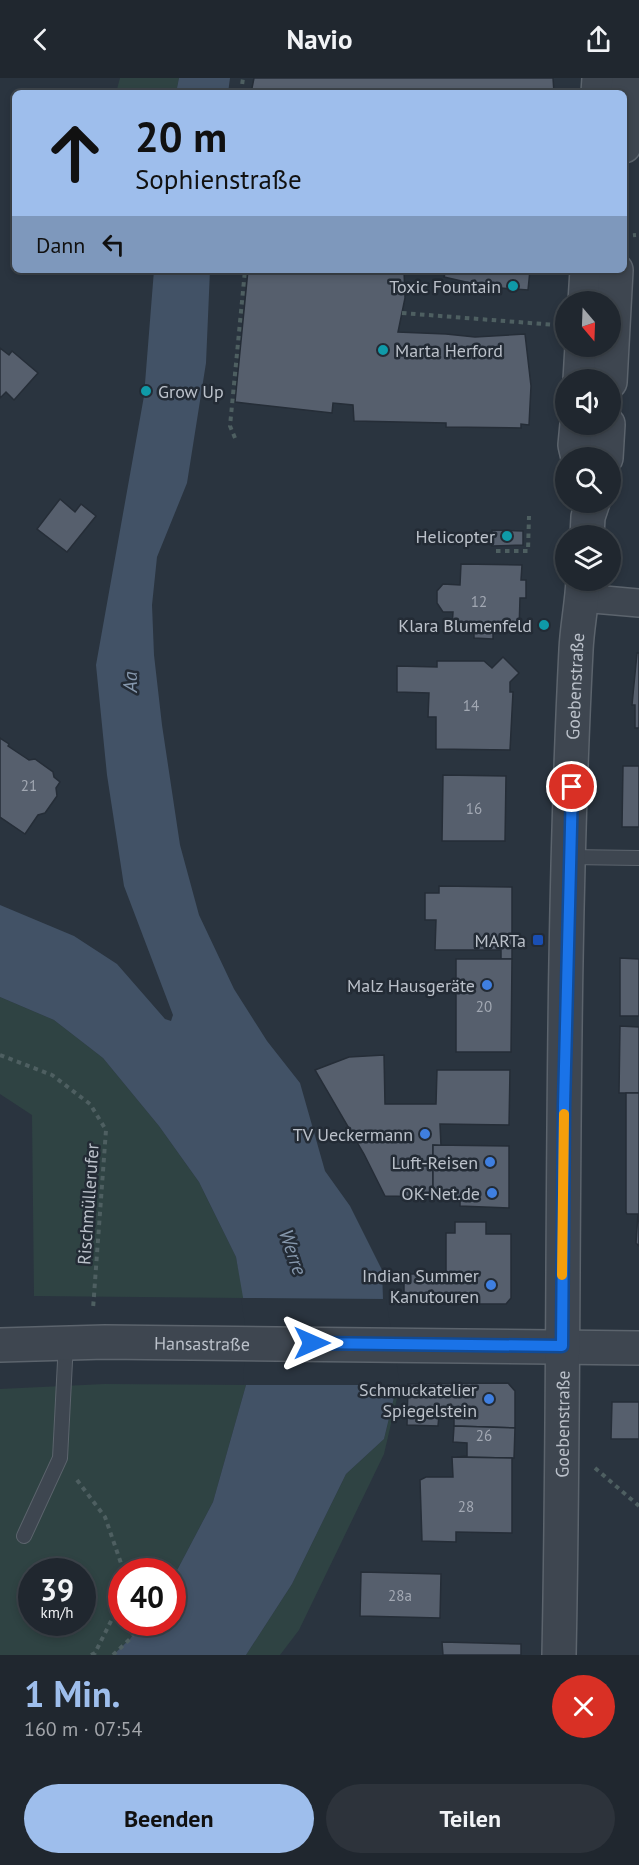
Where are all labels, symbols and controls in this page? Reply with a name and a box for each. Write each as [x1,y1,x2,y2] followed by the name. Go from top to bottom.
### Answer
[287,22,352,56] text: Navio
[24,23,57,56] icon: back
[582,23,615,56] icon: share
[135,109,227,164] text: 20 m
[36,114,114,192] icon: ahead
[135,162,302,196] text: Sophienstraße
[97,228,130,261] icon: left
[36,231,85,259] text: Dann
[389,275,501,298] place label: Toxic Fountain
[506,279,520,293] marker: Toxic Fountain
[555,291,621,357] north arrow
[555,291,621,591] map controls
[395,339,503,362] place label: Marta Herford
[376,343,390,357] marker: Marta Herford
[555,369,621,435] button: sound
[158,380,224,403] place label: Grow Up
[139,384,153,398] marker: Grow Up
[555,447,621,513] button: search
[415,525,495,548] place label: Helicopter
[555,525,621,591] button: layers
[500,529,514,543] marker: Helicopter
[471,592,487,611] house number: 12
[398,614,532,637] place label: Klara Blumenfeld
[537,618,551,632] marker: Klara Blumenfeld
[561,632,589,740] street label: Goebenstraße
[117,671,143,693] water label: Aa
[463,696,479,715] house number: 14
[546,761,597,812] pin
[555,770,588,803] icon: arrive
[21,776,37,795] house number: 21
[466,799,482,818] house number: 16
[475,929,526,952] place label: MARTa
[531,933,545,947] marker: MARTa
[347,974,475,997] place label: Malz Hausgeräte
[480,978,494,992] marker: Malz Hausgeräte
[476,997,492,1016] house number: 20
[293,1123,413,1146] place label: TV Ueckermann
[418,1127,432,1141] marker: TV Ueckermann
[72,1143,104,1265] street label: Rischmüllerufer
[392,1151,478,1174] place label: Luft-Reisen
[483,1155,497,1169] marker: Luft-Reisen
[401,1182,480,1205] place label: OK-Net.de
[485,1186,499,1200] marker: OK-Net.de
[273,1226,313,1279] water label: Werre
[362,1264,479,1308] place label: Indian Summer Kanutouren
[484,1278,498,1292] marker: Indian Summer Kanutouren
[280,1311,344,1375] position arrow
[154,1331,250,1355] street label: Hansastraße
[550,1370,574,1478] street label: Goebenstraße
[359,1378,477,1422] place label: Schmuckatelier Spiegelstein
[482,1392,496,1406] marker: Schmuckatelier Spiegelstein
[476,1426,492,1445] house number: 26
[458,1497,474,1516] house number: 28
[108,1558,186,1636] speed limit sign: 40
[40,1570,74,1609] text: 39
[388,1586,412,1605] house number: 28a
[41,1603,73,1622] text: km/h
[24,1670,120,1717] text: 1 Min.
[552,1675,615,1738] button: close
[24,1716,142,1742] text: 160 m · 07:54
[24,1784,314,1853] button: Beenden
[326,1784,615,1853] button: Teilen

